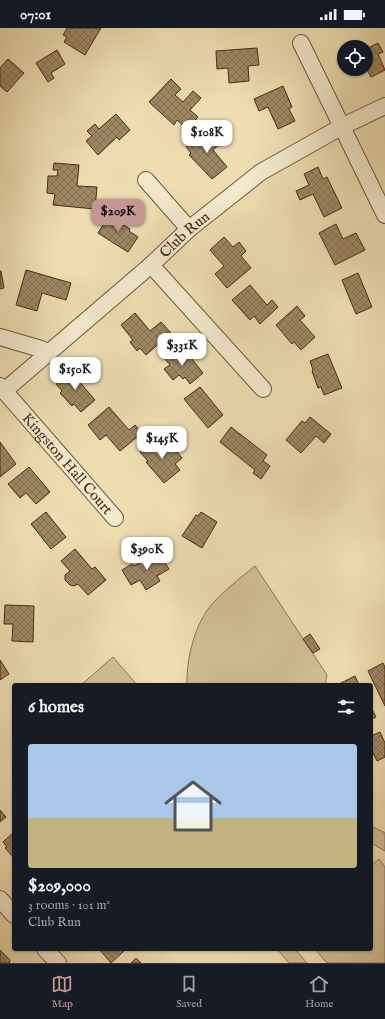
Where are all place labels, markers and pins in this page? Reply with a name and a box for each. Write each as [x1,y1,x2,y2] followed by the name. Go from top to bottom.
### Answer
[179,120,235,154] pin: $108K
[90,199,146,233] pin: $209K
[154,333,210,367] pin: $331K
[47,357,103,391] pin: $150K
[134,426,190,460] pin: $145K
[119,537,175,571] pin: $390K

